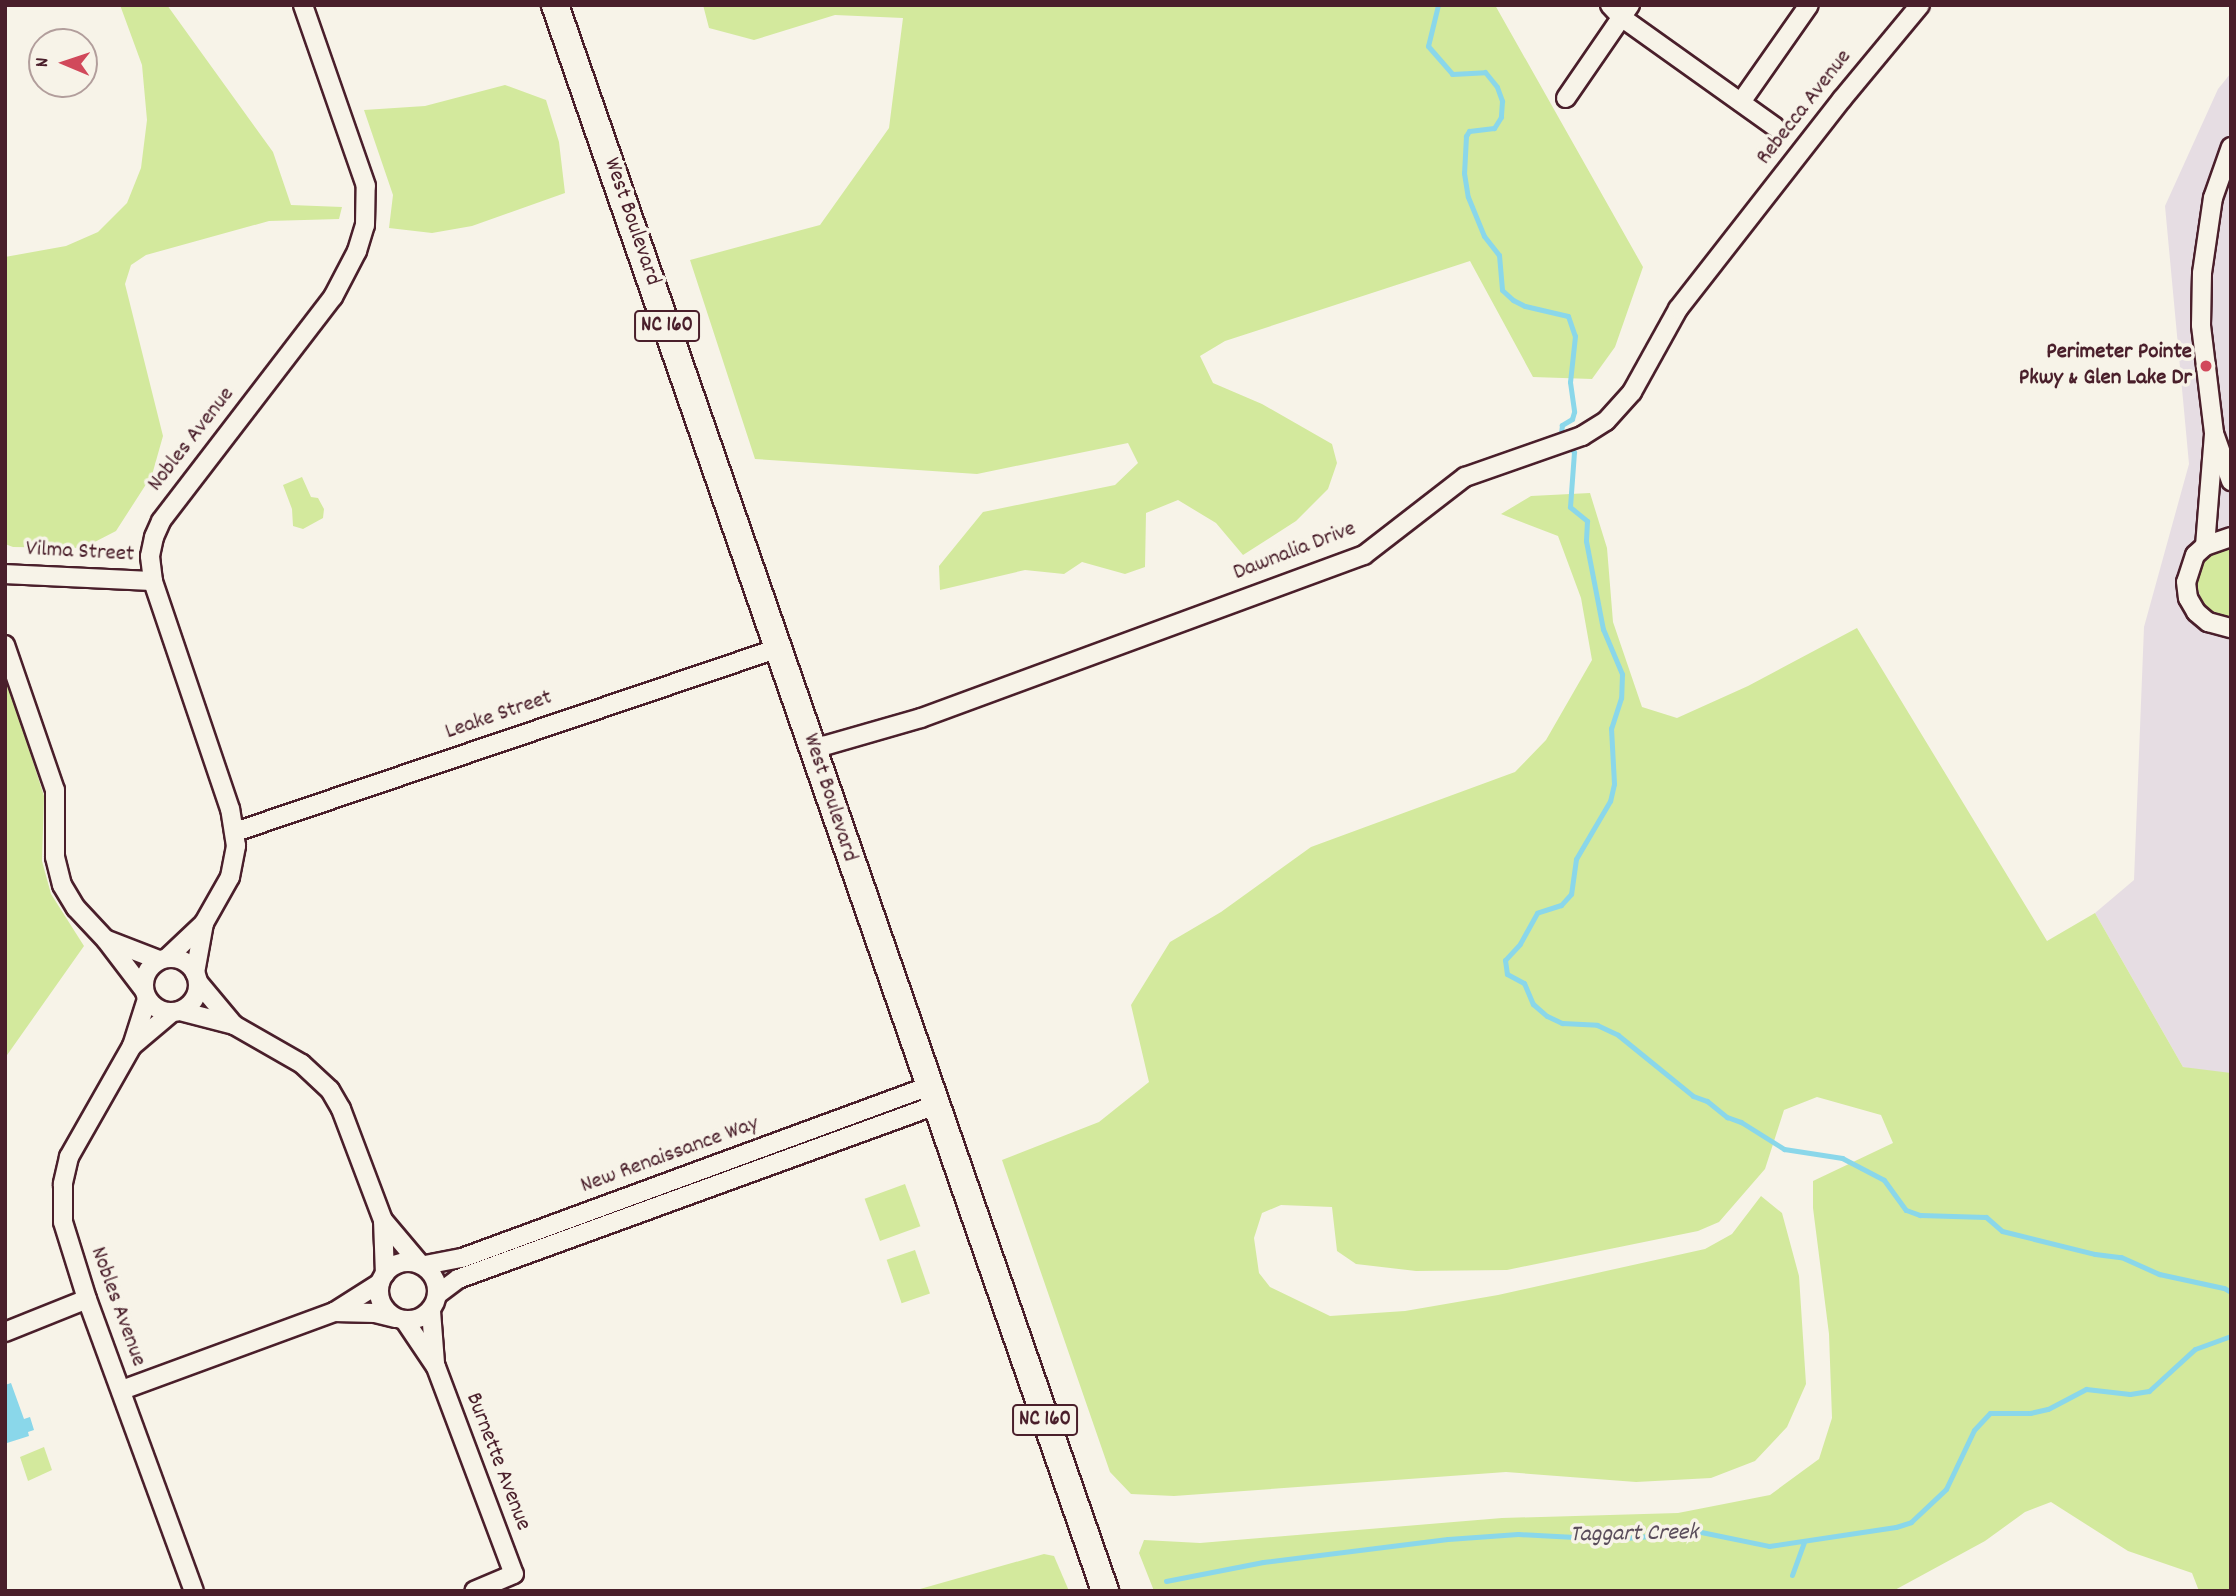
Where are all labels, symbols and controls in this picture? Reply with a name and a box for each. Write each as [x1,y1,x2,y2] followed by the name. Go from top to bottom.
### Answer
[28,28,98,98] north arrow
[1751,45,1859,171] street label: Rebecca Avenue
[30,57,57,67] text: N
[596,155,666,289] street label: West Boulevard
[634,308,700,344] road number: NC 160
[2019,339,2192,393] place label: Perimeter Pointe Pkwy & Glen Lake Dr
[2198,358,2214,374] marker: Perimeter Pointe Pkwy & Glen Lake Dr
[143,382,241,498] street label: Nobles Avenue
[1230,516,1360,588] street label: Dawnalia Drive
[25,536,135,570] street label: Vilma Street
[442,685,556,747] street label: Leake Street
[795,730,863,866] street label: West Boulevard
[577,1111,763,1201] street label: New Renaissance Way
[83,1244,151,1370] street label: Nobles Avenue
[458,1389,536,1535] street label: Burnette Avenue
[1012,1402,1078,1438] road number: NC 160
[1570,1519,1698,1551] water label: Taggart Creek

